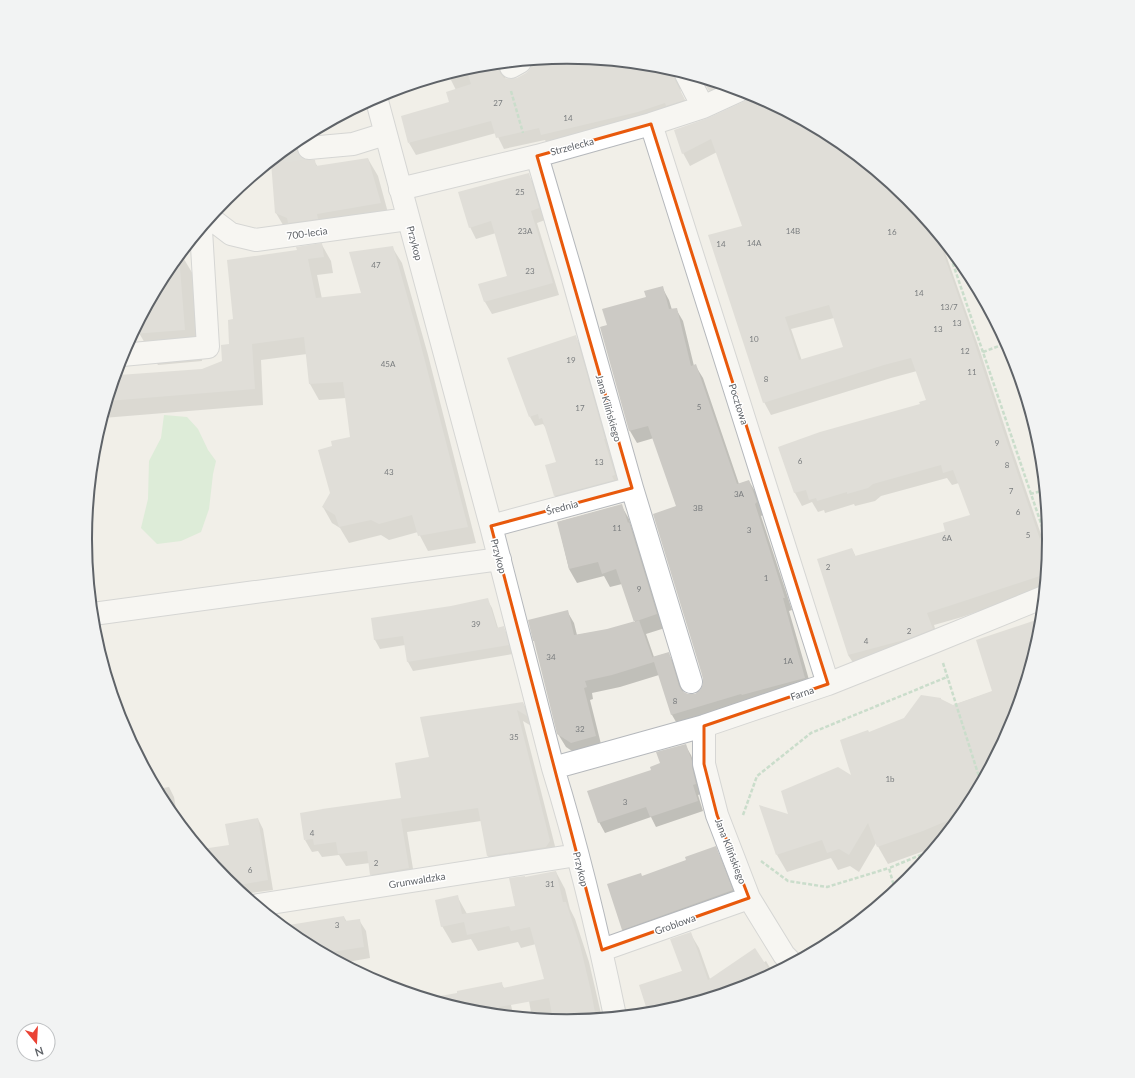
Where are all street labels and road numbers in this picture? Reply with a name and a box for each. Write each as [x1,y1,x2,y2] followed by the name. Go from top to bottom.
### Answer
[549,134,595,158] street label: Strzelecka
[286,224,328,242] street label: 700-lecia
[405,224,425,262] street label: Przykop
[594,373,624,443] street label: Jana Kilińskiego
[727,382,751,426] street label: Pocztowa
[545,497,579,517] street label: Średnia
[489,537,509,575] street label: Przykop
[789,683,815,703] street label: Farna
[713,816,749,886] street label: Jana Kilińskiego
[571,850,591,888] street label: Przykop
[388,870,446,890] street label: Grunwaldzka
[653,911,697,937] street label: Groblowa

